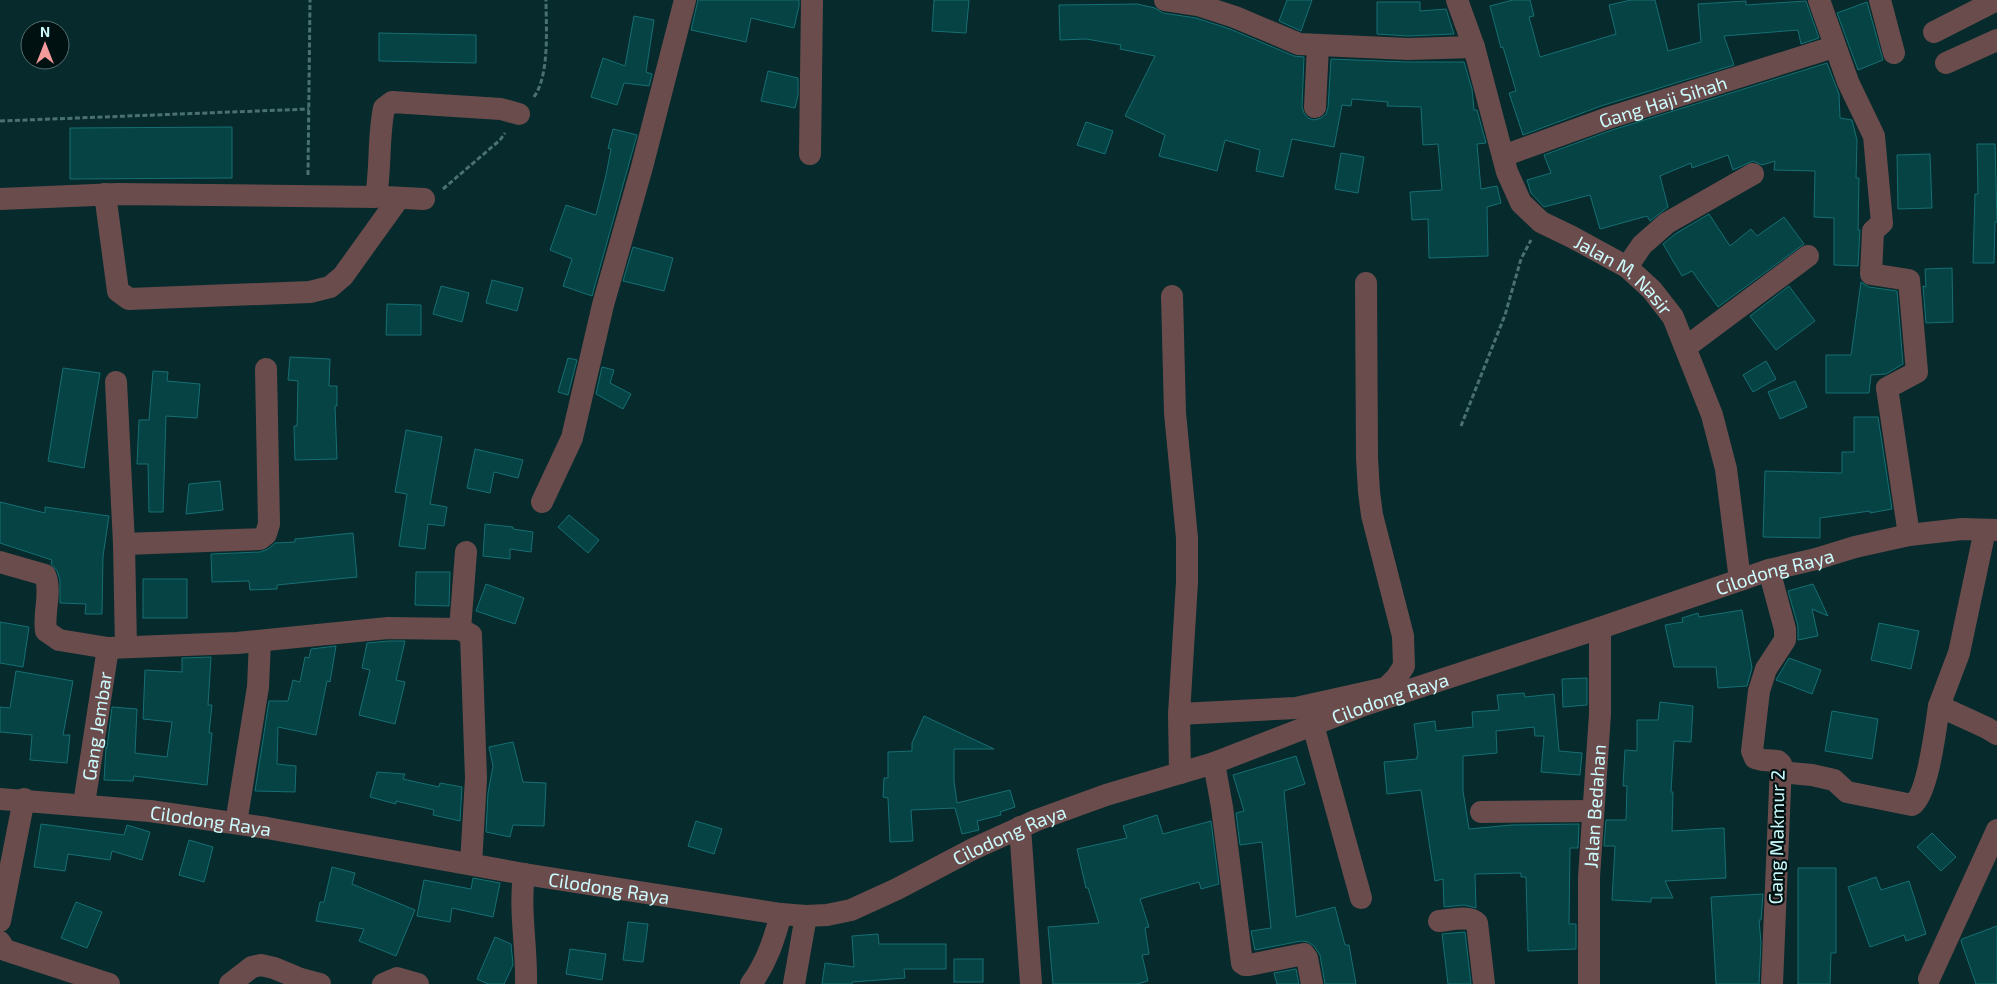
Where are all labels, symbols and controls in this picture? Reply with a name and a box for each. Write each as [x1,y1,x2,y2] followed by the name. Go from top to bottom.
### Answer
[20,20,70,70] north arrow
[40,23,50,40] text: N
[1595,70,1730,132] street label: Gang Haji Sihah
[1571,229,1678,319] street label: Jalan M. Nasir
[1712,543,1836,599] street label: Cilodong Raya
[1328,667,1451,728] street label: Cilodong Raya
[76,669,116,782] street label: Gang Jembar
[1578,743,1609,869] street label: Jalan Bedahan
[1763,769,1789,905] street label: Gang Makmur 2
[948,799,1069,869] street label: Cilodong Raya
[149,800,273,840] street label: Cilodong Raya
[547,867,671,908] street label: Cilodong Raya

